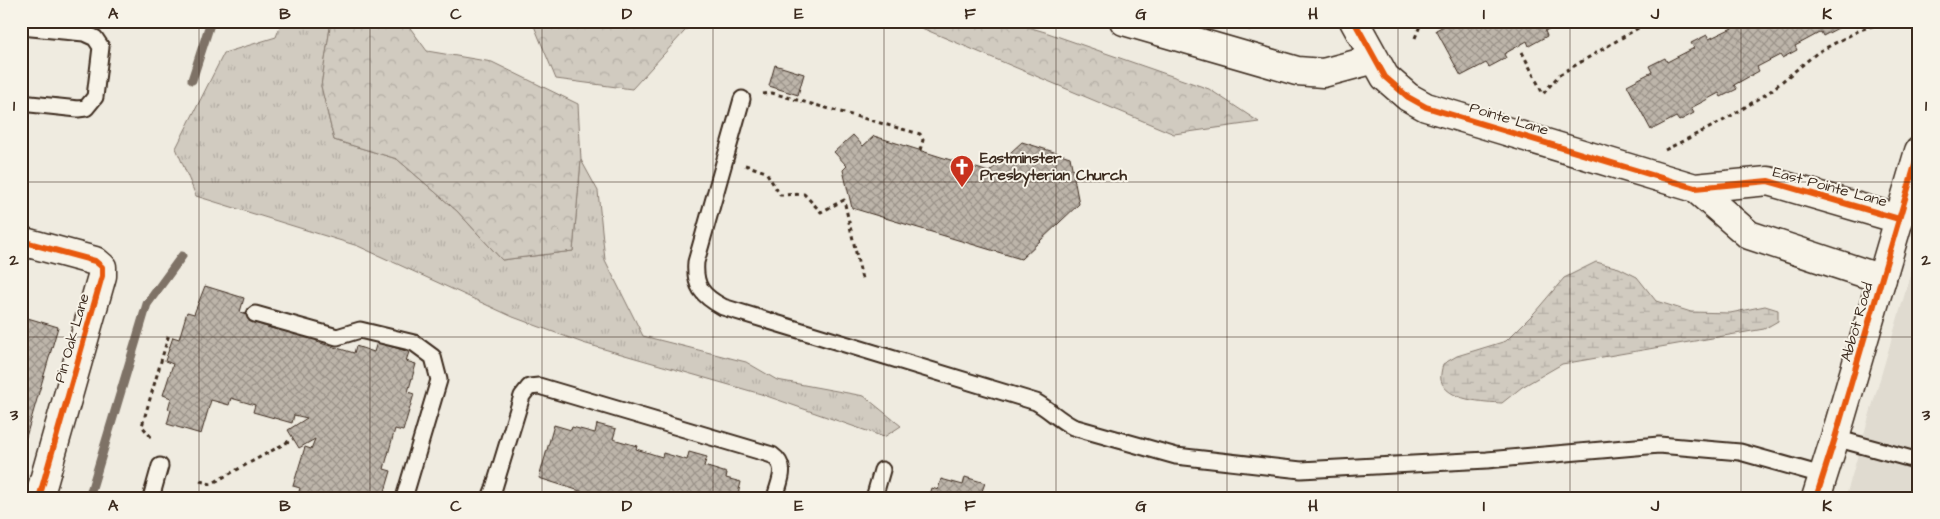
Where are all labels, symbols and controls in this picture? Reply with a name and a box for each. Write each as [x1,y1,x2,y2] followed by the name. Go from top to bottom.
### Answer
[108,3,119,25] text: A
[279,3,291,25] text: B
[450,3,462,25] text: C
[622,3,633,25] text: D
[794,3,804,25] text: E
[964,3,976,25] text: F
[1135,3,1147,25] text: G
[1308,3,1318,25] text: H
[1483,3,1485,25] text: I
[1650,3,1660,25] text: J
[1822,3,1832,25] text: K
[13,95,16,117] text: 1
[1925,95,1928,117] text: 1
[1467,97,1551,141] street label: Pointe Lane
[980,148,1127,187] place label: Eastminster Presbyterian Church
[949,154,975,188] church icon: Eastminster Presbyterian Church
[1770,162,1890,212] street label: East Pointe Lane
[8,249,19,271] text: 2
[1920,249,1931,271] text: 2
[1836,280,1878,364] street label: Abbot Road
[49,291,95,385] street label: Pin Oak Lane
[9,404,19,426] text: 3
[1921,404,1931,426] text: 3
[108,495,119,517] text: A
[279,495,291,517] text: B
[450,495,462,517] text: C
[622,495,633,517] text: D
[794,495,804,517] text: E
[964,495,976,517] text: F
[1135,495,1147,517] text: G
[1308,495,1318,517] text: H
[1483,495,1485,517] text: I
[1650,495,1660,517] text: J
[1822,495,1832,517] text: K

